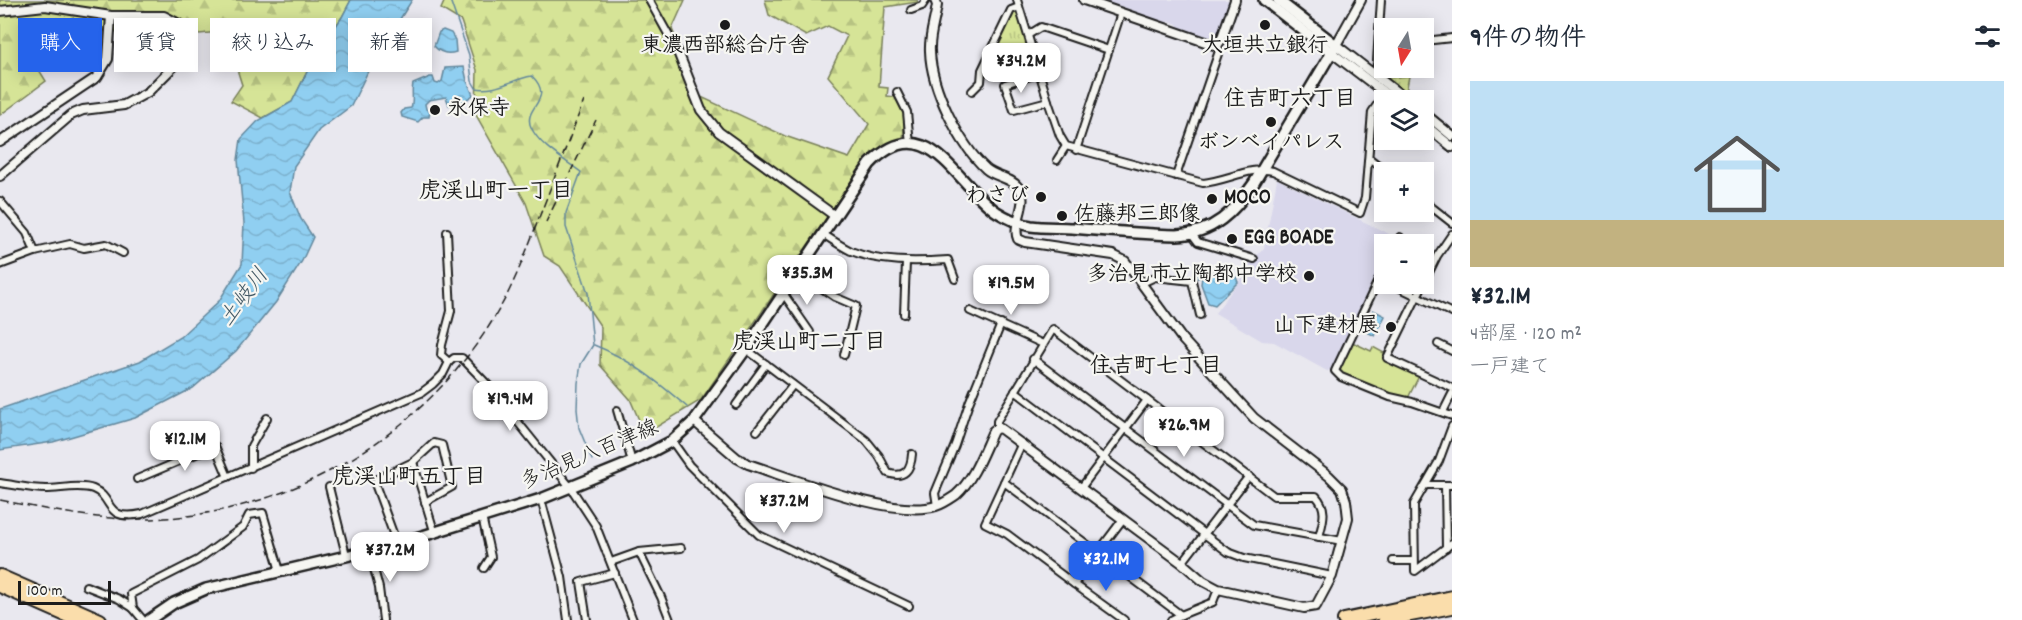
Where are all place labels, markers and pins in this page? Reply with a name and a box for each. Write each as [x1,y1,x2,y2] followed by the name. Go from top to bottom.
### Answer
[718,18,732,32] marker: 東濃西部総合庁舎
[1258,18,1272,32] marker: 大垣共立銀行
[641,32,809,62] place label: 東濃西部総合庁舎
[1202,32,1328,62] place label: 大垣共立銀行
[972,43,1070,94] pin: ¥34.2M
[447,95,510,125] place label: 永保寺
[428,103,442,117] marker: 永保寺
[1264,115,1278,129] marker: ボンベイパレス
[1198,129,1344,159] place label: ボンベイパレス
[966,182,1029,212] place label: わさび
[1224,184,1271,214] place label: MOCO
[1034,190,1048,204] marker: わさび
[1205,192,1219,206] marker: MOCO
[1074,201,1200,231] place label: 佐藤邦三郎像
[1055,209,1069,223] marker: 佐藤邦三郎像
[1244,224,1334,254] place label: EGG BOADE
[1225,232,1239,246] marker: EGG BOADE
[758,255,856,306] pin: ¥35.3M
[1087,261,1297,291] place label: 多治見市立陶都中学校
[962,265,1060,316] pin: ¥19.5M
[1302,269,1316,283] marker: 多治見市立陶都中学校
[1274,312,1379,342] place label: 山下建材展
[1384,320,1398,334] marker: 山下建材展
[461,381,559,432] pin: ¥19.4M
[1135,407,1233,458] pin: ¥26.9M
[136,421,234,472] pin: ¥12.1M
[735,483,833,534] pin: ¥37.2M
[341,532,439,583] pin: ¥37.2M
[1057,541,1155,592] pin: ¥32.1M

